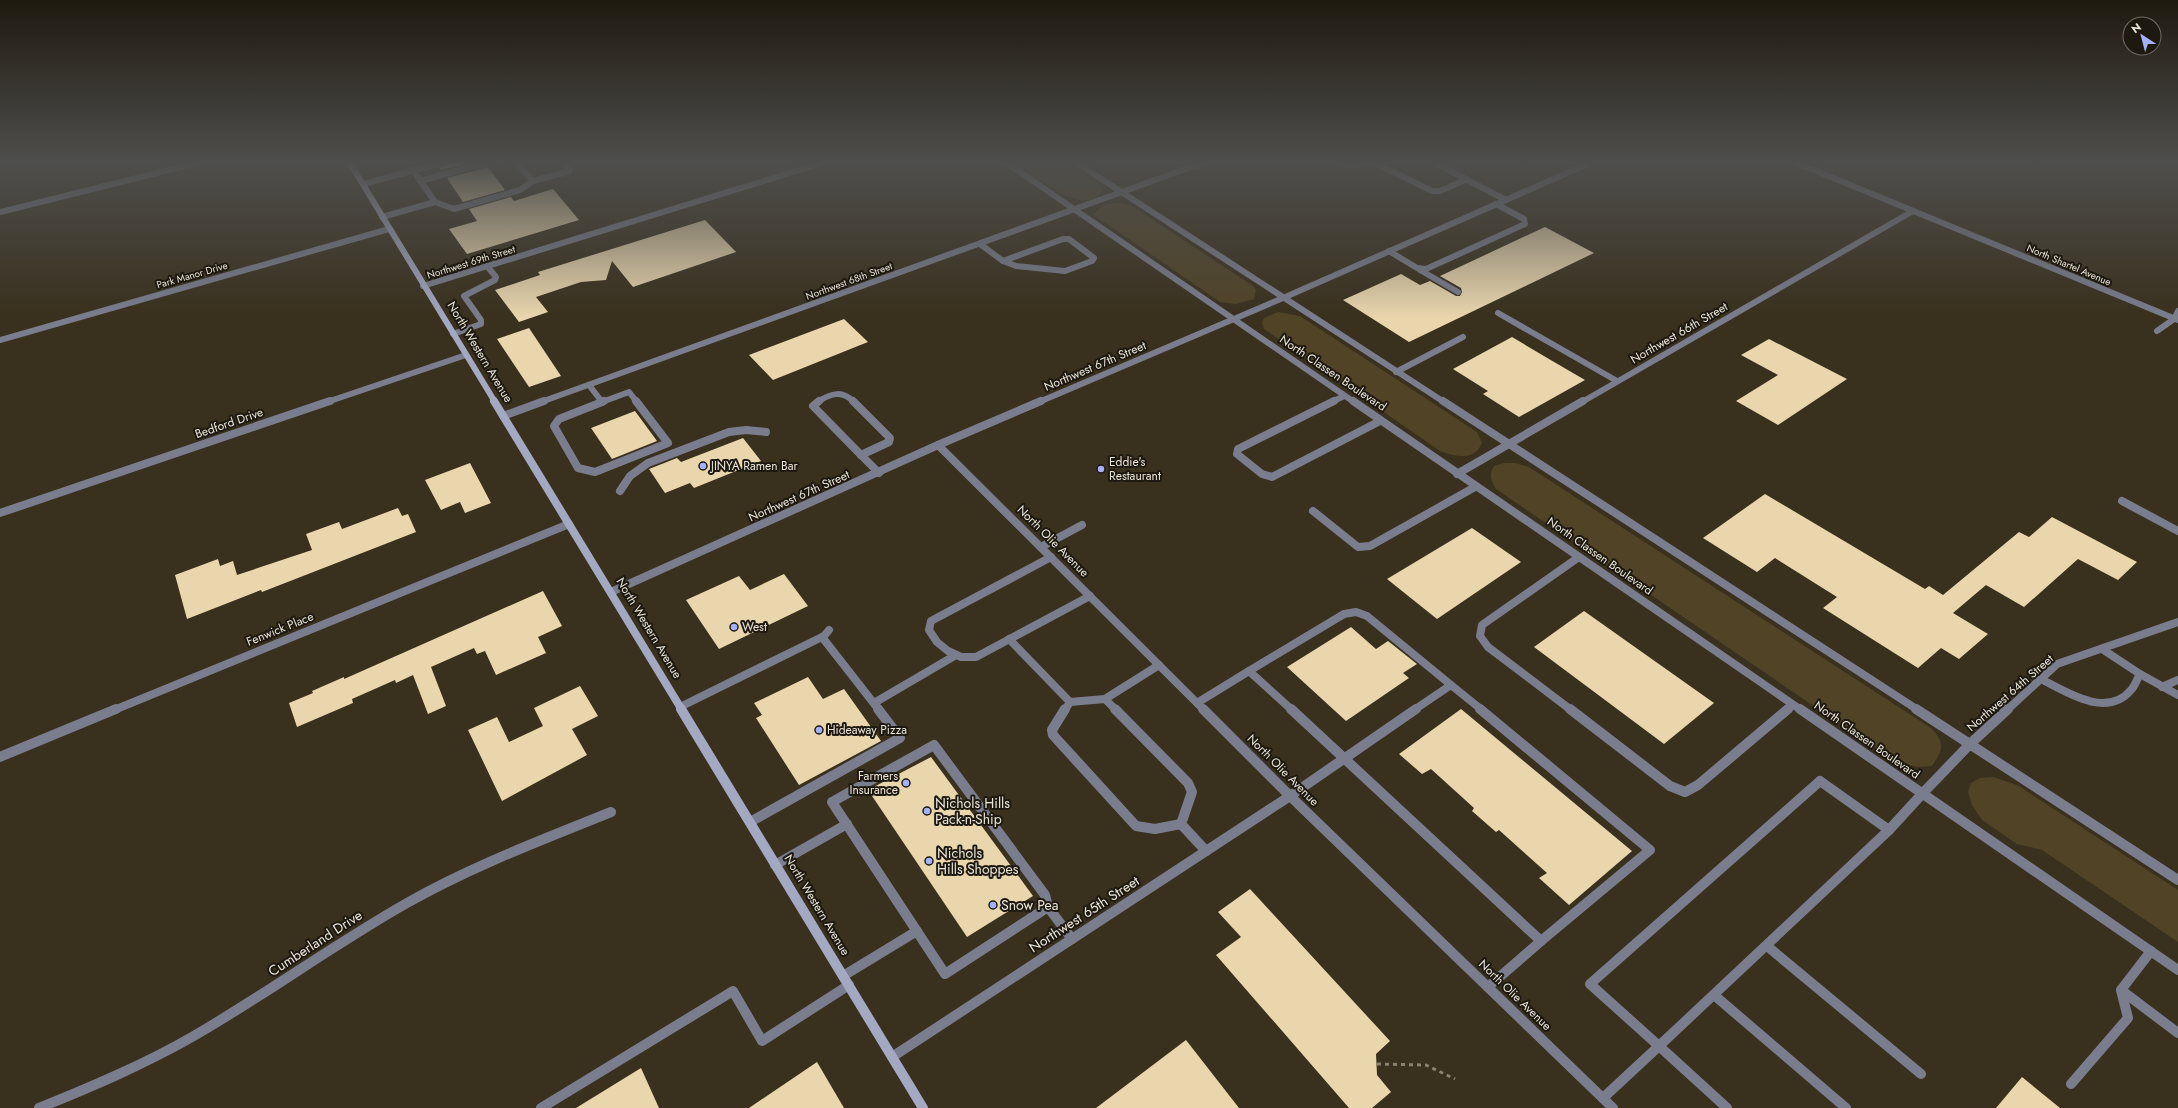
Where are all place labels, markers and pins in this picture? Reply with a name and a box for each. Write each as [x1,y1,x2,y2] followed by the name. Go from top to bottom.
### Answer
[1109,453,1161,485] place label: Eddie's Restaurant
[709,457,799,475] place label: JINYA Ramen Bar
[698,461,708,471] marker: JINYA Ramen Bar
[1096,464,1106,474] marker: Eddie's Restaurant
[742,618,767,636] place label: West
[729,622,739,632] marker: West
[827,721,907,739] place label: Hideaway Pizza
[814,725,824,735] marker: Hideaway Pizza
[850,767,898,799] place label: Farmers Insurance
[901,778,911,788] marker: Farmers Insurance
[935,793,1010,829] place label: Nichols Hills Pack-n-Ship
[922,806,932,816] marker: Nichols Hills Pack-n-Ship
[937,843,1019,879] place label: Nichols Hills Shoppes
[924,856,934,866] marker: Nichols Hills Shoppes
[1001,895,1058,915] place label: Snow Pea
[988,900,998,910] marker: Snow Pea

